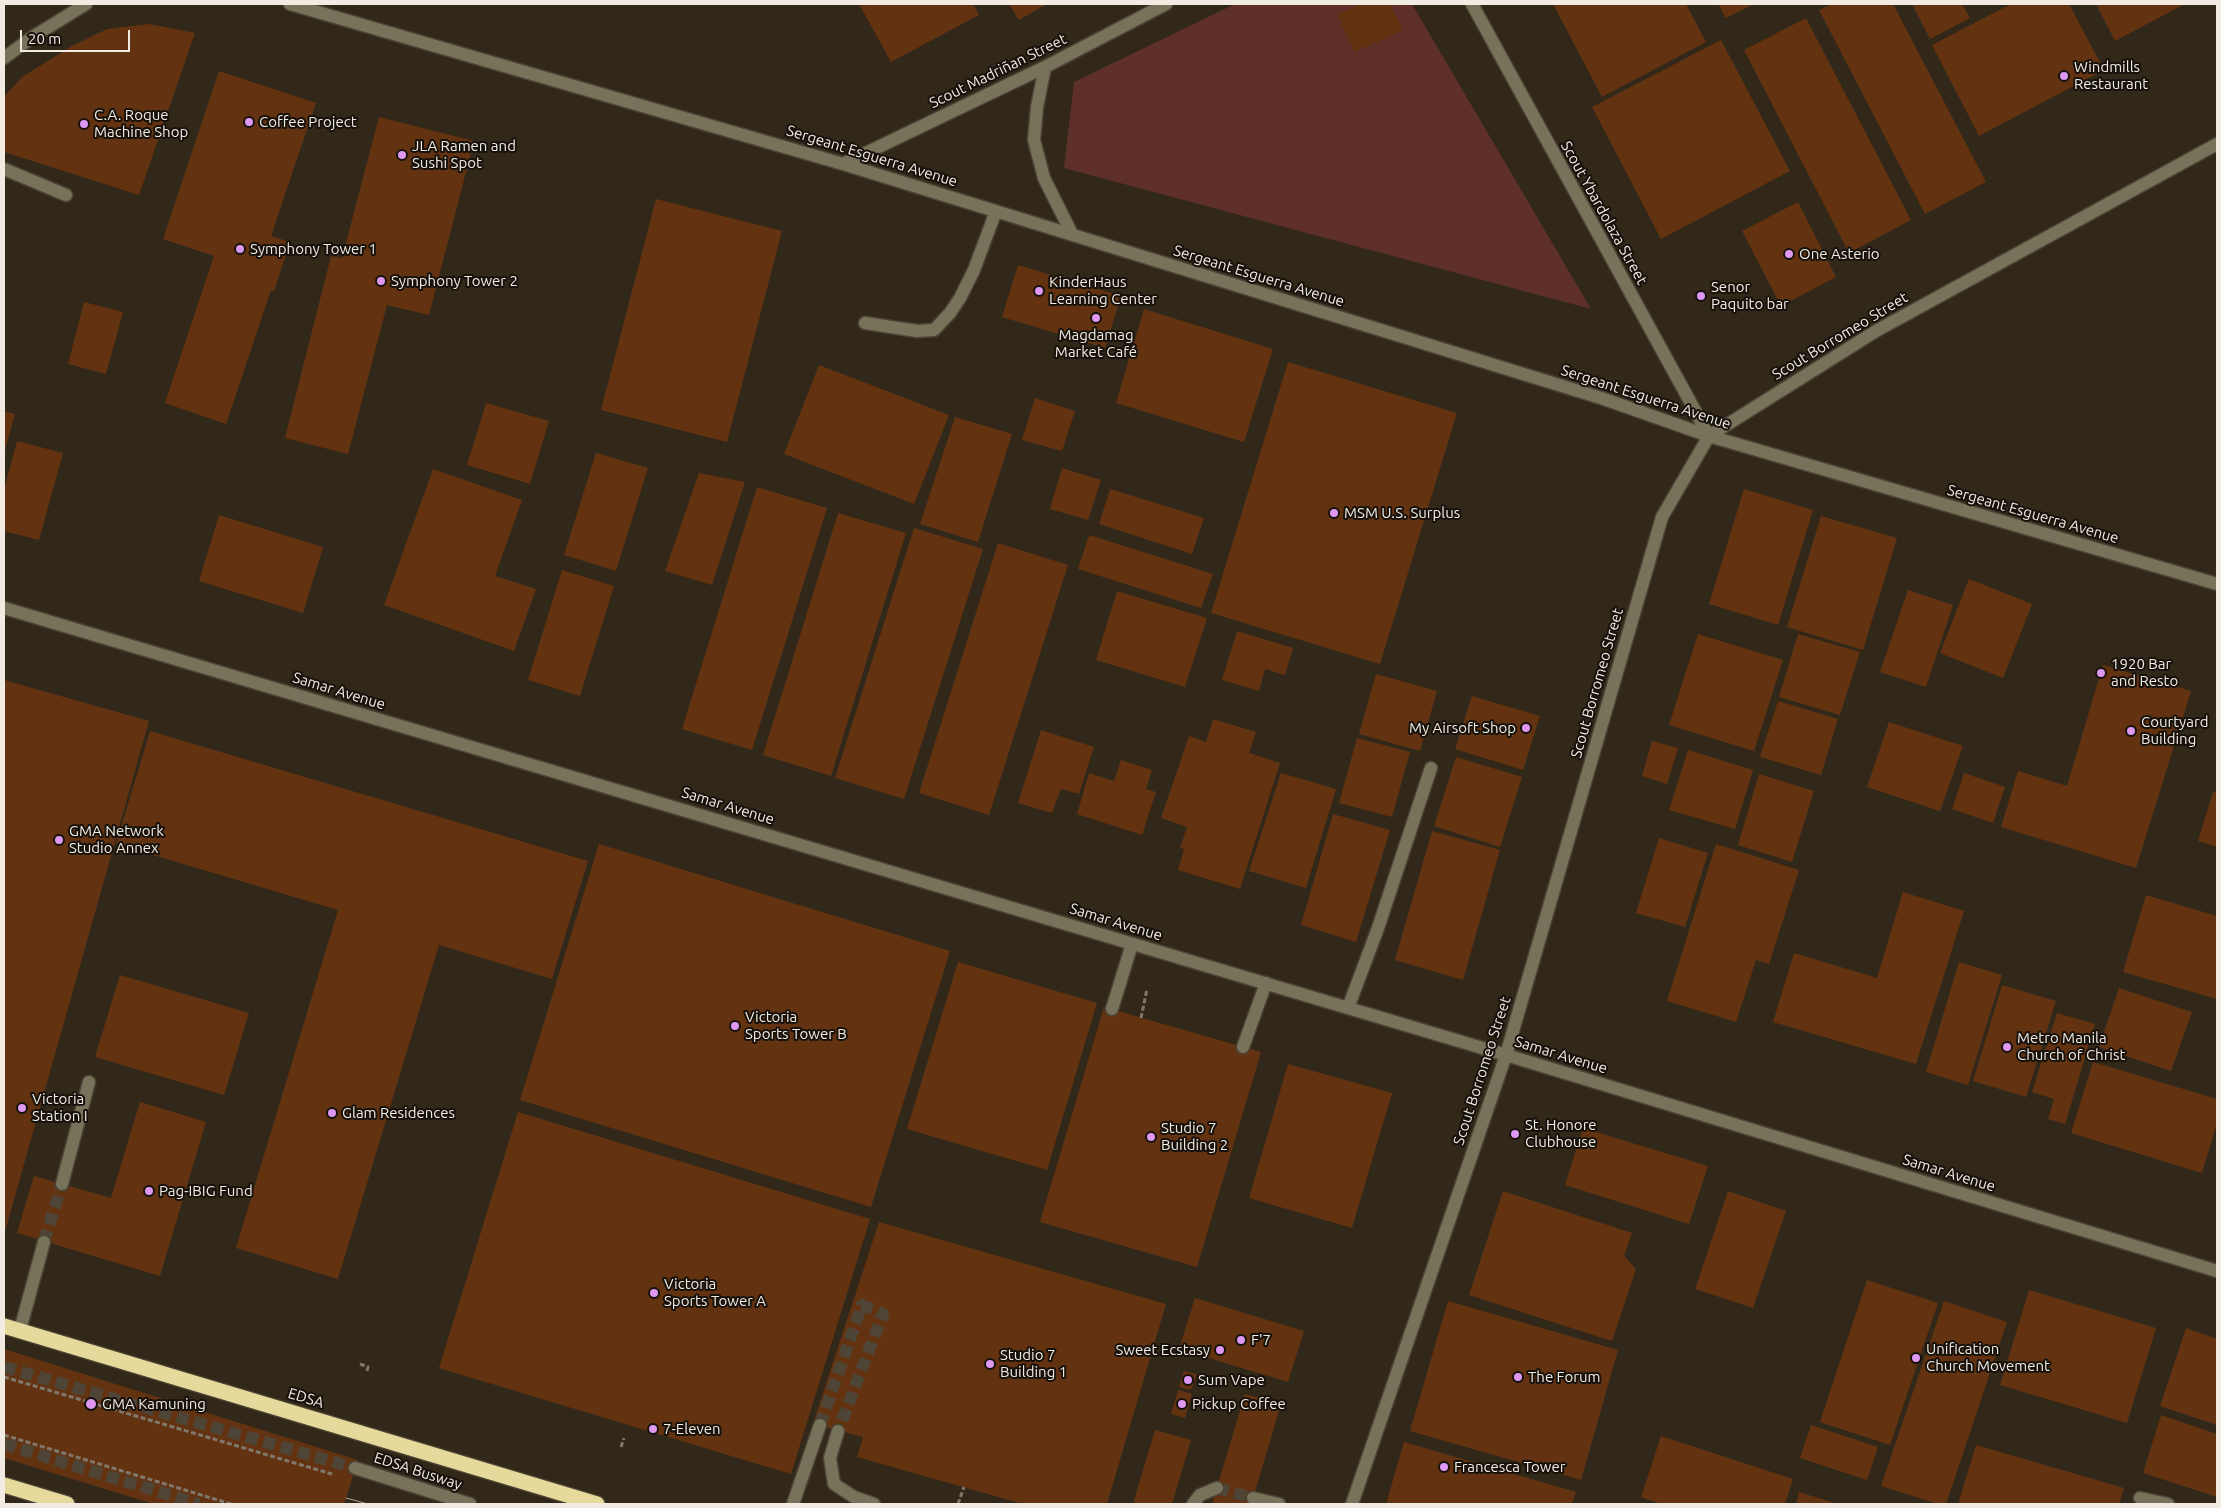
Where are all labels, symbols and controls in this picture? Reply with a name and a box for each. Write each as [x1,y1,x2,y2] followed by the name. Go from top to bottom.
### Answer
[22,20,132,52] scale bar
[28,30,61,47] text: 20 m
[926,30,1070,112] street label: Scout Madriñan Street
[2074,58,2148,93] place label: Windmills Restaurant
[2058,70,2070,82] marker: Windmills Restaurant
[94,106,188,141] place label: C.A. Roque Machine Shop
[259,113,357,131] place label: Coffee Project
[243,116,255,128] marker: Coffee Project
[78,118,90,130] marker: C.A. Roque Machine Shop
[784,121,960,191] street label: Sergeant Esguerra Avenue
[412,137,516,172] place label: JLA Ramen and Sushi Spot
[1557,138,1651,288] street label: Scout Ybardolaza Street
[396,149,408,161] marker: JLA Ramen and Sushi Spot
[250,240,377,258] place label: Symphony Tower 1
[1171,241,1347,311] street label: Sergeant Esguerra Avenue
[234,243,246,255] marker: Symphony Tower 1
[1799,245,1880,263] place label: One Asterio
[1783,248,1795,260] marker: One Asterio
[391,272,518,290] place label: Symphony Tower 2
[1049,273,1157,308] place label: KinderHaus Learning Center
[375,275,387,287] marker: Symphony Tower 2
[1711,278,1789,313] place label: Senor Paquito bar
[1033,285,1045,297] marker: KinderHaus Learning Center
[1769,288,1911,384] street label: Scout Borromeo Street
[1695,290,1707,302] marker: Senor Paquito bar
[1090,312,1102,324] marker: Magdamag Market Café
[1055,326,1137,361] place label: Magdamag Market Café
[1559,361,1733,433] street label: Sergeant Esguerra Avenue
[1945,481,2121,547] street label: Sergeant Esguerra Avenue
[1344,504,1460,522] place label: MSM U.S. Surplus
[1328,507,1340,519] marker: MSM U.S. Surplus
[1567,606,1627,760] street label: Scout Borromeo Street
[2111,655,2178,690] place label: 1920 Bar and Resto
[2095,667,2107,679] marker: 1920 Bar and Resto
[291,668,387,714] street label: Samar Avenue
[2141,713,2208,748] place label: Courtyard Building
[1409,719,1516,737] place label: My Airsoft Shop
[1520,722,1532,734] marker: My Airsoft Shop
[2125,725,2137,737] marker: Courtyard Building
[680,783,776,829] street label: Samar Avenue
[69,822,164,857] place label: GMA Network Studio Annex
[53,834,65,846] marker: GMA Network Studio Annex
[1068,899,1164,945] street label: Samar Avenue
[1449,994,1515,1148] street label: Scout Borromeo Street
[745,1008,847,1043] place label: Victoria Sports Tower B
[729,1020,741,1032] marker: Victoria Sports Tower B
[2017,1029,2125,1064] place label: Metro Manila Church of Christ
[1513,1032,1609,1078] street label: Samar Avenue
[2001,1041,2013,1053] marker: Metro Manila Church of Christ
[32,1090,88,1125] place label: Victoria Station I
[16,1102,28,1114] marker: Victoria Station I
[342,1104,455,1122] place label: Glam Residences
[326,1107,338,1119] marker: Glam Residences
[1525,1116,1597,1151] place label: St. Honore Clubhouse
[1161,1119,1228,1154] place label: Studio 7 Building 2
[1509,1128,1521,1140] marker: St. Honore Clubhouse
[1145,1131,1157,1143] marker: Studio 7 Building 2
[1901,1150,1997,1196] street label: Samar Avenue
[159,1182,253,1200] place label: Pag-IBIG Fund
[143,1185,155,1197] marker: Pag-IBIG Fund
[664,1275,766,1310] place label: Victoria Sports Tower A
[648,1287,660,1299] marker: Victoria Sports Tower A
[1251,1331,1271,1349] place label: F'7
[1235,1334,1247,1346] marker: F'7
[1926,1340,2050,1375] place label: Unification Church Movement
[1115,1341,1210,1359] place label: Sweet Ecstasy
[1214,1344,1226,1356] marker: Sweet Ecstasy
[1000,1346,1067,1381] place label: Studio 7 Building 1
[1910,1352,1922,1364] marker: Unification Church Movement
[984,1358,996,1370] marker: Studio 7 Building 1
[1528,1368,1600,1386] place label: The Forum
[1198,1371,1265,1389] place label: Sum Vape
[1512,1371,1524,1383] marker: The Forum
[1182,1374,1194,1386] marker: Sum Vape
[286,1384,326,1412] street label: EDSA
[102,1395,206,1413] place label: GMA Kamuning
[1192,1395,1286,1413] place label: Pickup Coffee
[84,1397,98,1411] marker: GMA Kamuning
[1176,1398,1188,1410] marker: Pickup Coffee
[663,1420,721,1438] place label: 7-Eleven
[647,1423,659,1435] marker: 7-Eleven
[372,1448,464,1494] street label: EDSA Busway
[1454,1458,1565,1476] place label: Francesca Tower
[1438,1461,1450,1473] marker: Francesca Tower

